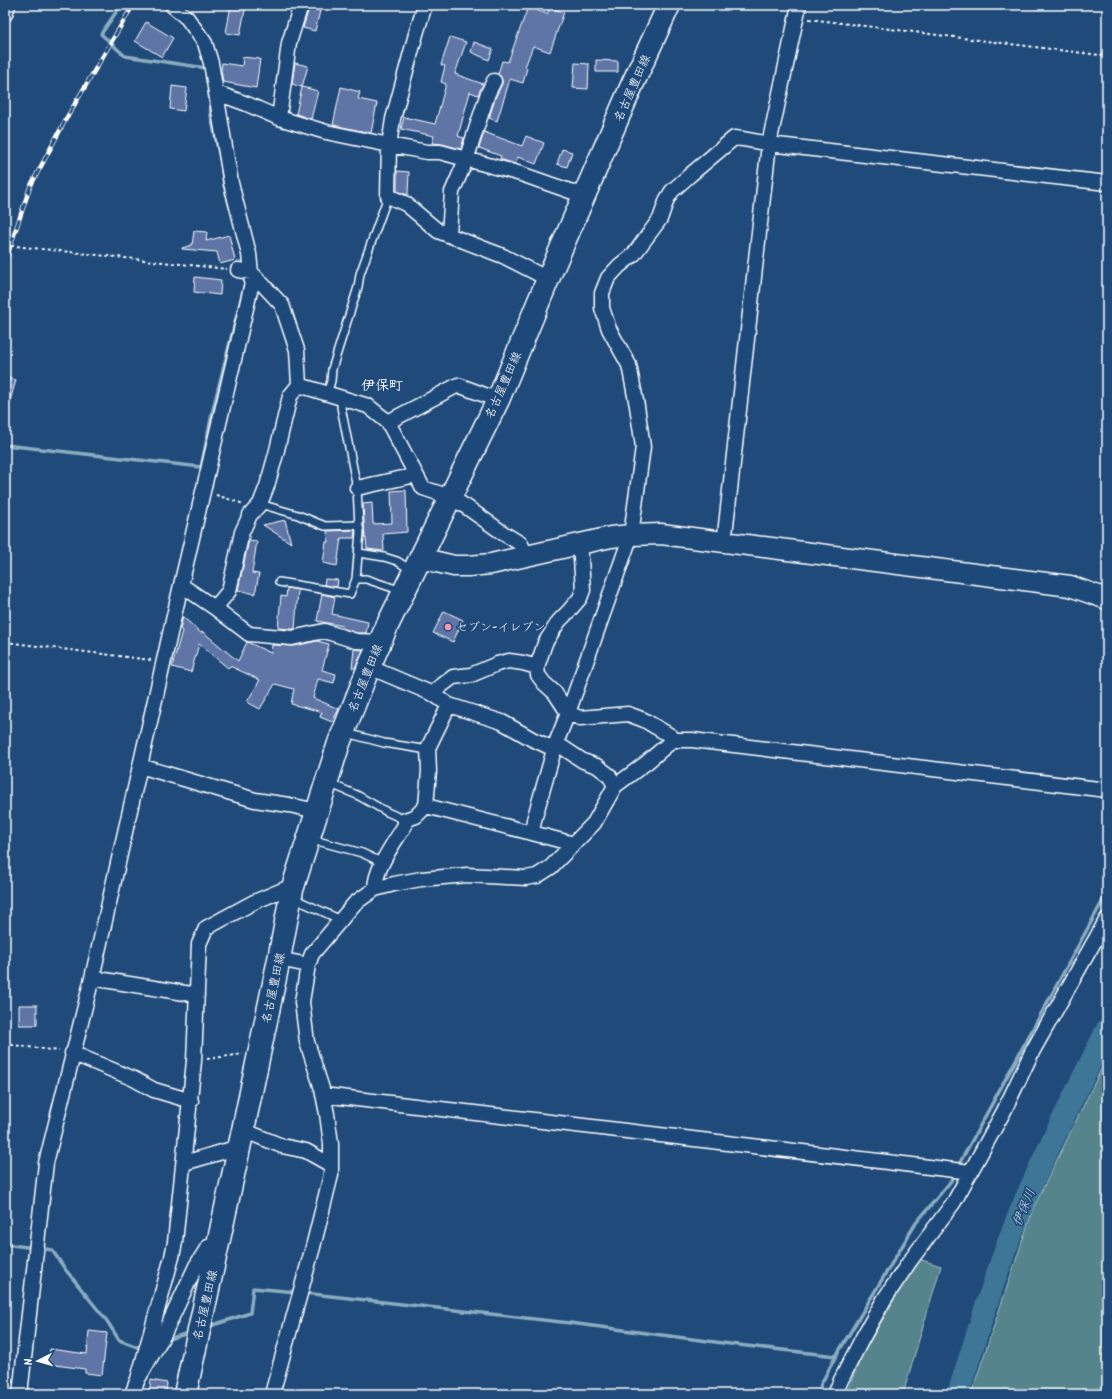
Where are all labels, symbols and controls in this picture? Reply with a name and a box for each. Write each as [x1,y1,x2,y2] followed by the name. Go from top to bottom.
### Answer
[609,51,656,125] street label: 名古屋豊田線
[480,348,527,422] street label: 名古屋豊田線
[361,375,403,397] district label: 伊保町
[456,618,546,637] place label: セブン-イレブン
[443,622,453,632] marker: セブン-イレブン
[343,641,388,715] street label: 名古屋豊田線
[257,951,290,1025] street label: 名古屋豊田線
[1007,1186,1042,1230] water label: 伊保川
[188,1268,223,1342] street label: 名古屋豊田線
[18,1341,58,1381] north arrow
[20,1357,38,1366] text: N

